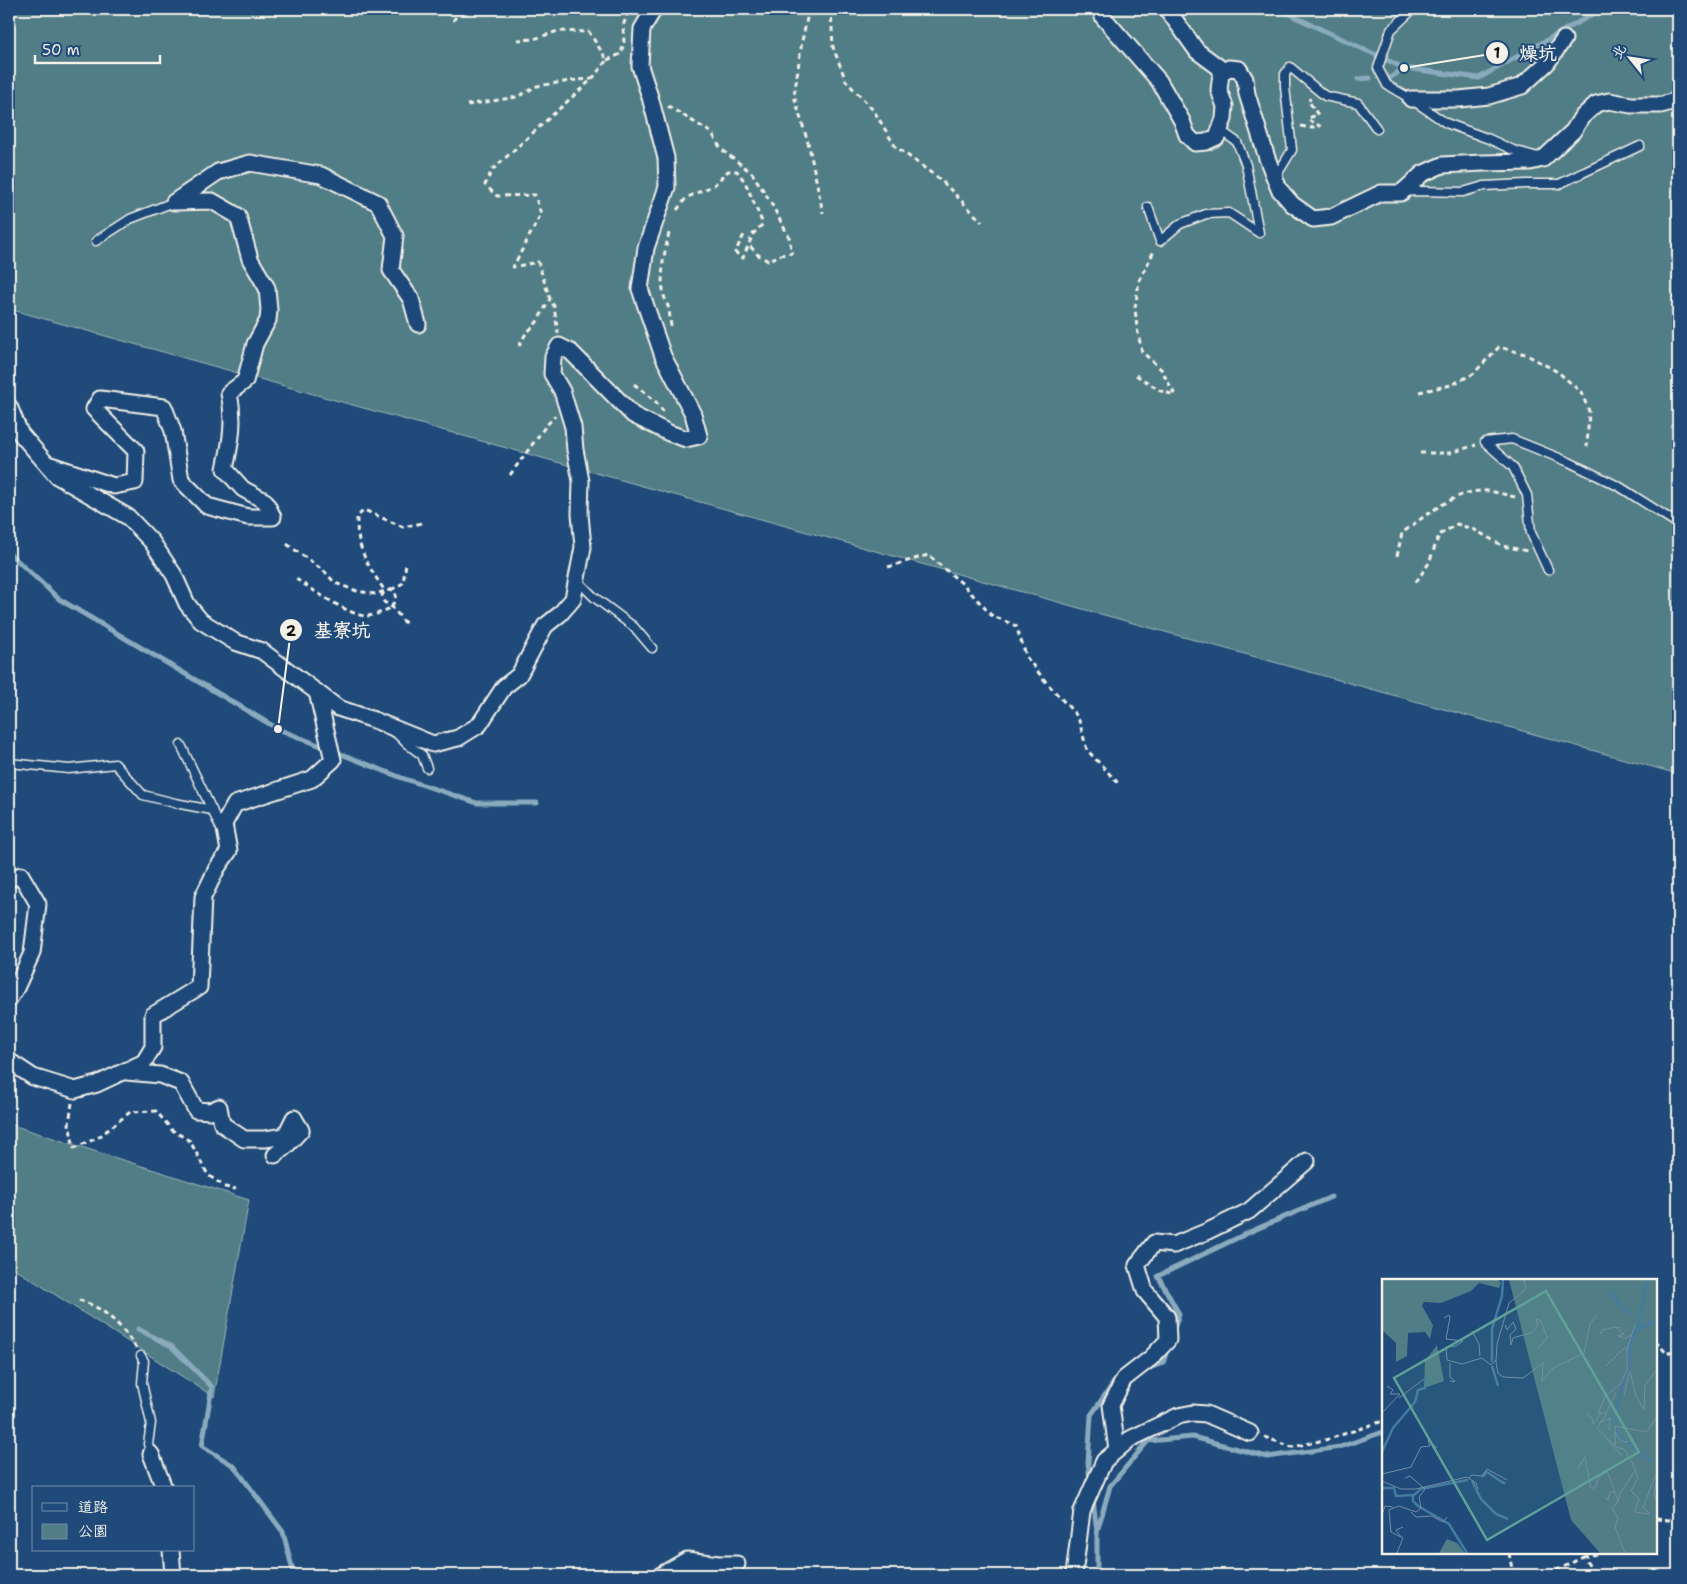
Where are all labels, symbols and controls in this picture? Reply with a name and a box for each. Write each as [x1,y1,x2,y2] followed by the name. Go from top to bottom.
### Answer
[35,32,160,64] scale bar
[1604,32,1654,82] north arrow
[1484,36,1567,70] callout: 燥坑
[42,40,80,60] text: 50 m
[1519,41,1557,66] text: 燥坑
[1607,41,1630,62] text: 北
[1494,43,1501,63] text: 1
[279,613,381,647] callout: 基寮坑
[313,618,371,643] text: 基寮坑
[286,621,297,641] text: 2
[1382,1279,1657,1554] inset map
[32,1486,195,1552] legend
[78,1497,108,1517] text: 道路
[78,1521,108,1541] text: 公園

